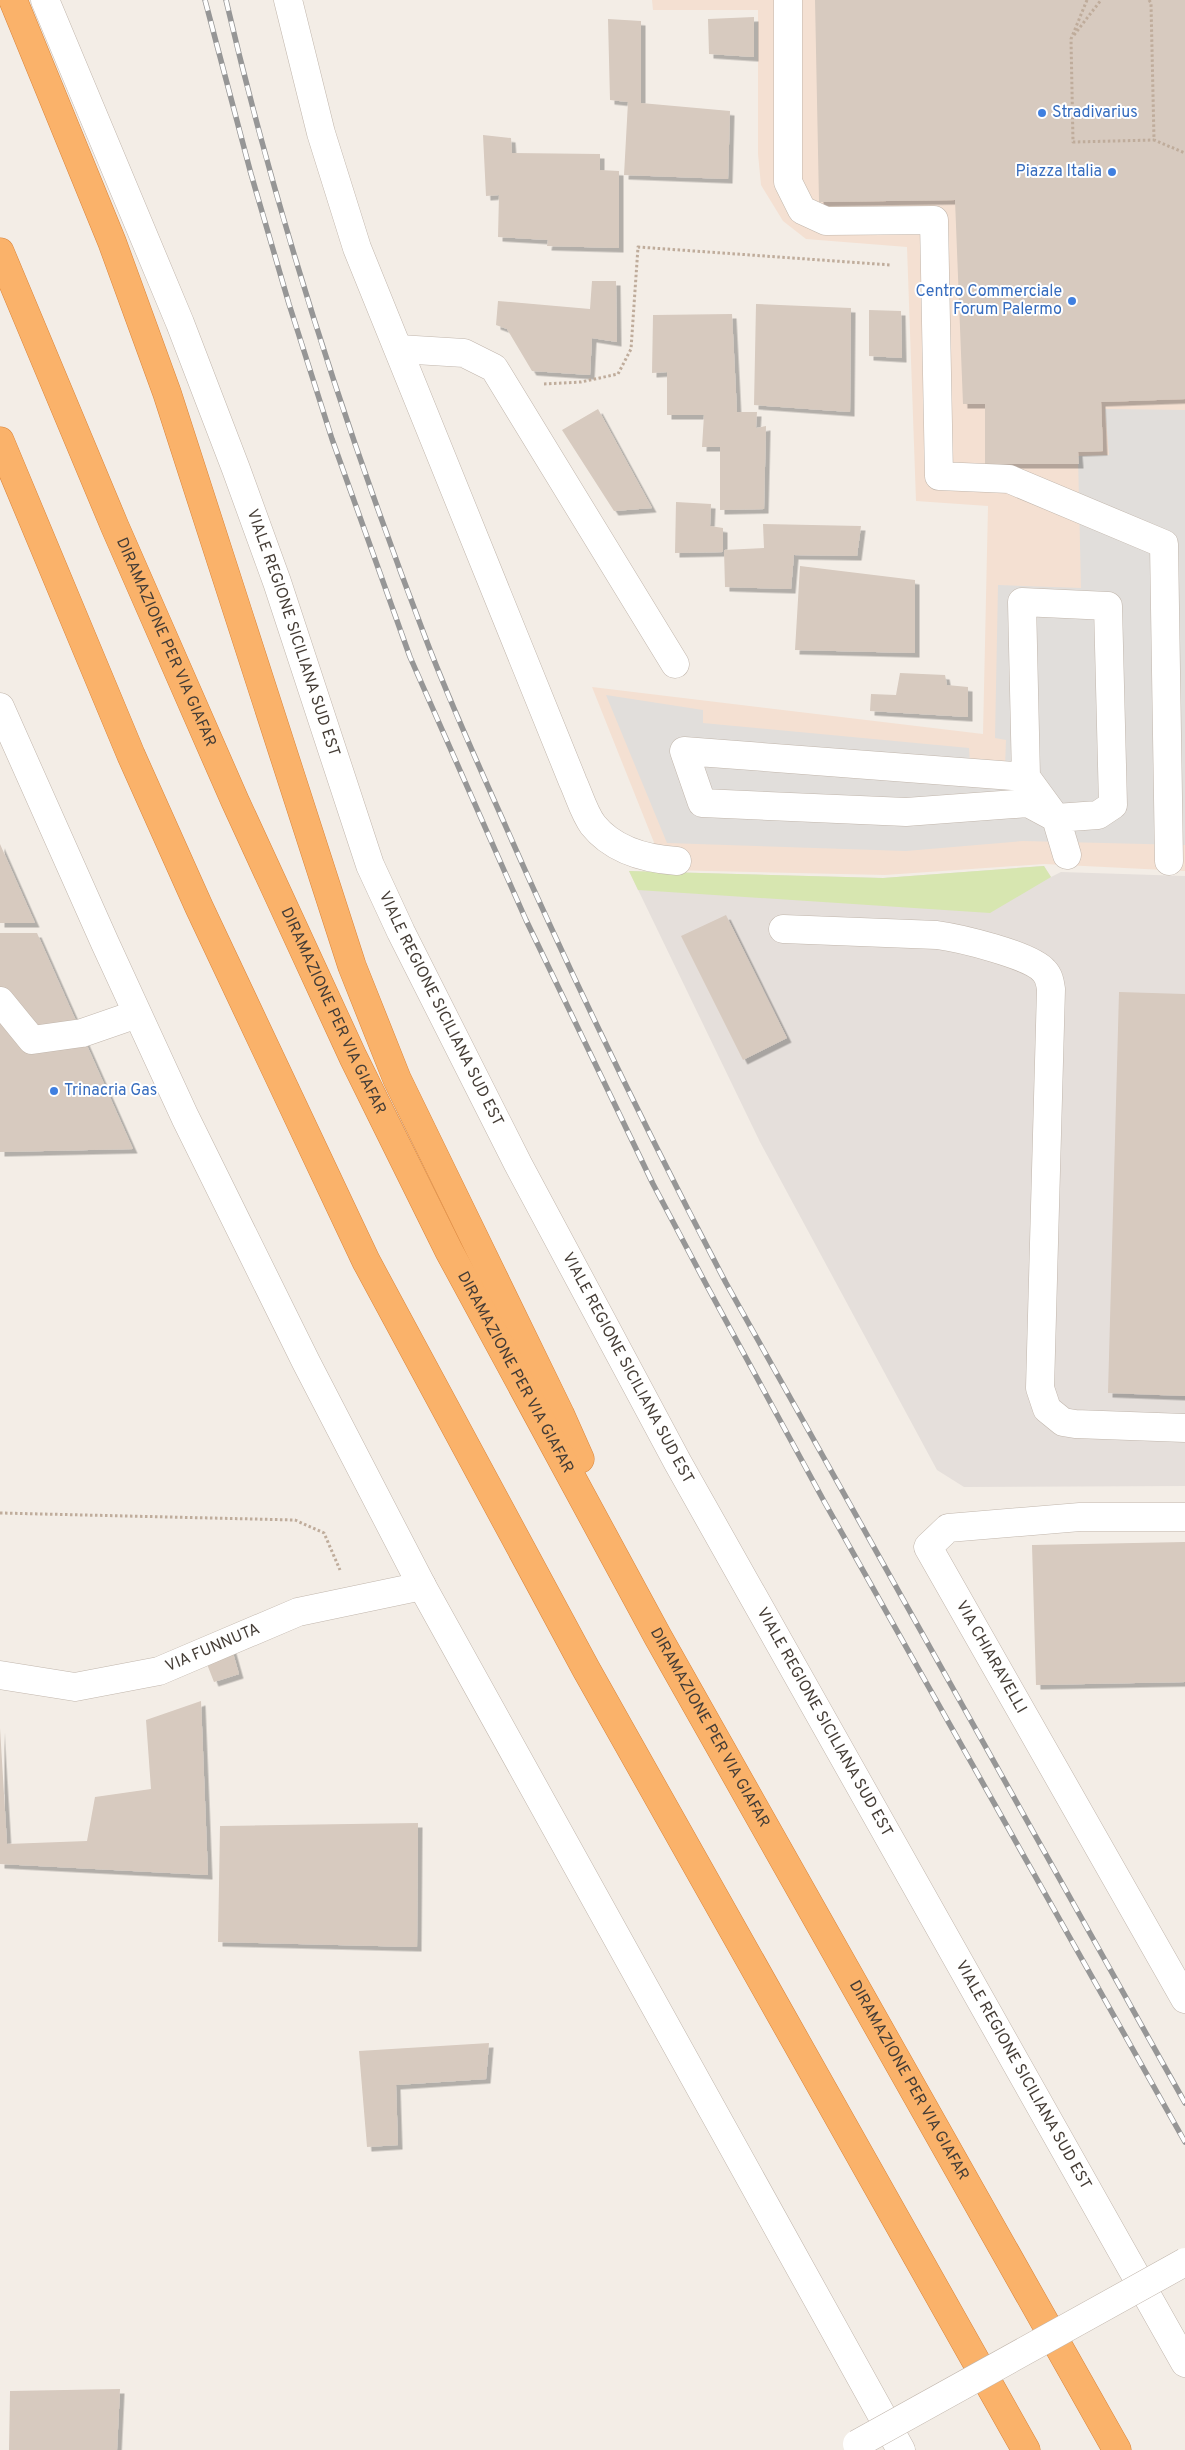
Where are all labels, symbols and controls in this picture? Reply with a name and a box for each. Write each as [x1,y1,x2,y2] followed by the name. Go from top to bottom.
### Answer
[1052,103,1138,123] place label: Stradivarius
[1036,107,1048,119] marker: Stradivarius
[1016,162,1102,182] place label: Piazza Italia
[1106,166,1118,178] marker: Piazza Italia
[915,282,1062,320] place label: Centro Commerciale Forum Palermo
[1066,295,1078,307] marker: Centro Commerciale Forum Palermo
[241,507,344,759] street label: VIALE REGIONE SICILIANA SUD EST
[111,535,220,750] street label: DIRAMAZIONE PER VIA GIAFAR
[374,889,507,1130] street label: VIALE REGIONE SICILIANA SUD EST
[276,905,390,1118] street label: DIRAMAZIONE PER VIA GIAFAR
[64,1081,157,1101] place label: Trinacria Gas
[48,1085,60,1097] marker: Trinacria Gas
[557,1249,698,1488] street label: VIALE REGIONE SICILIANA SUD EST
[452,1268,578,1477] street label: DIRAMAZIONE PER VIA GIAFAR
[951,1597,1031,1717] street label: VIA CHIARAVELLI
[752,1604,897,1840] street label: VIALE REGIONE SICILIANA SUD EST
[163,1619,263,1677] street label: VIA FUNNUTA
[645,1625,774,1832] street label: DIRAMAZIONE PER VIA GIAFAR
[950,1957,1095,2193] street label: VIALE REGIONE SICILIANA SUD EST
[844,1977,973,2184] street label: DIRAMAZIONE PER VIA GIAFAR

